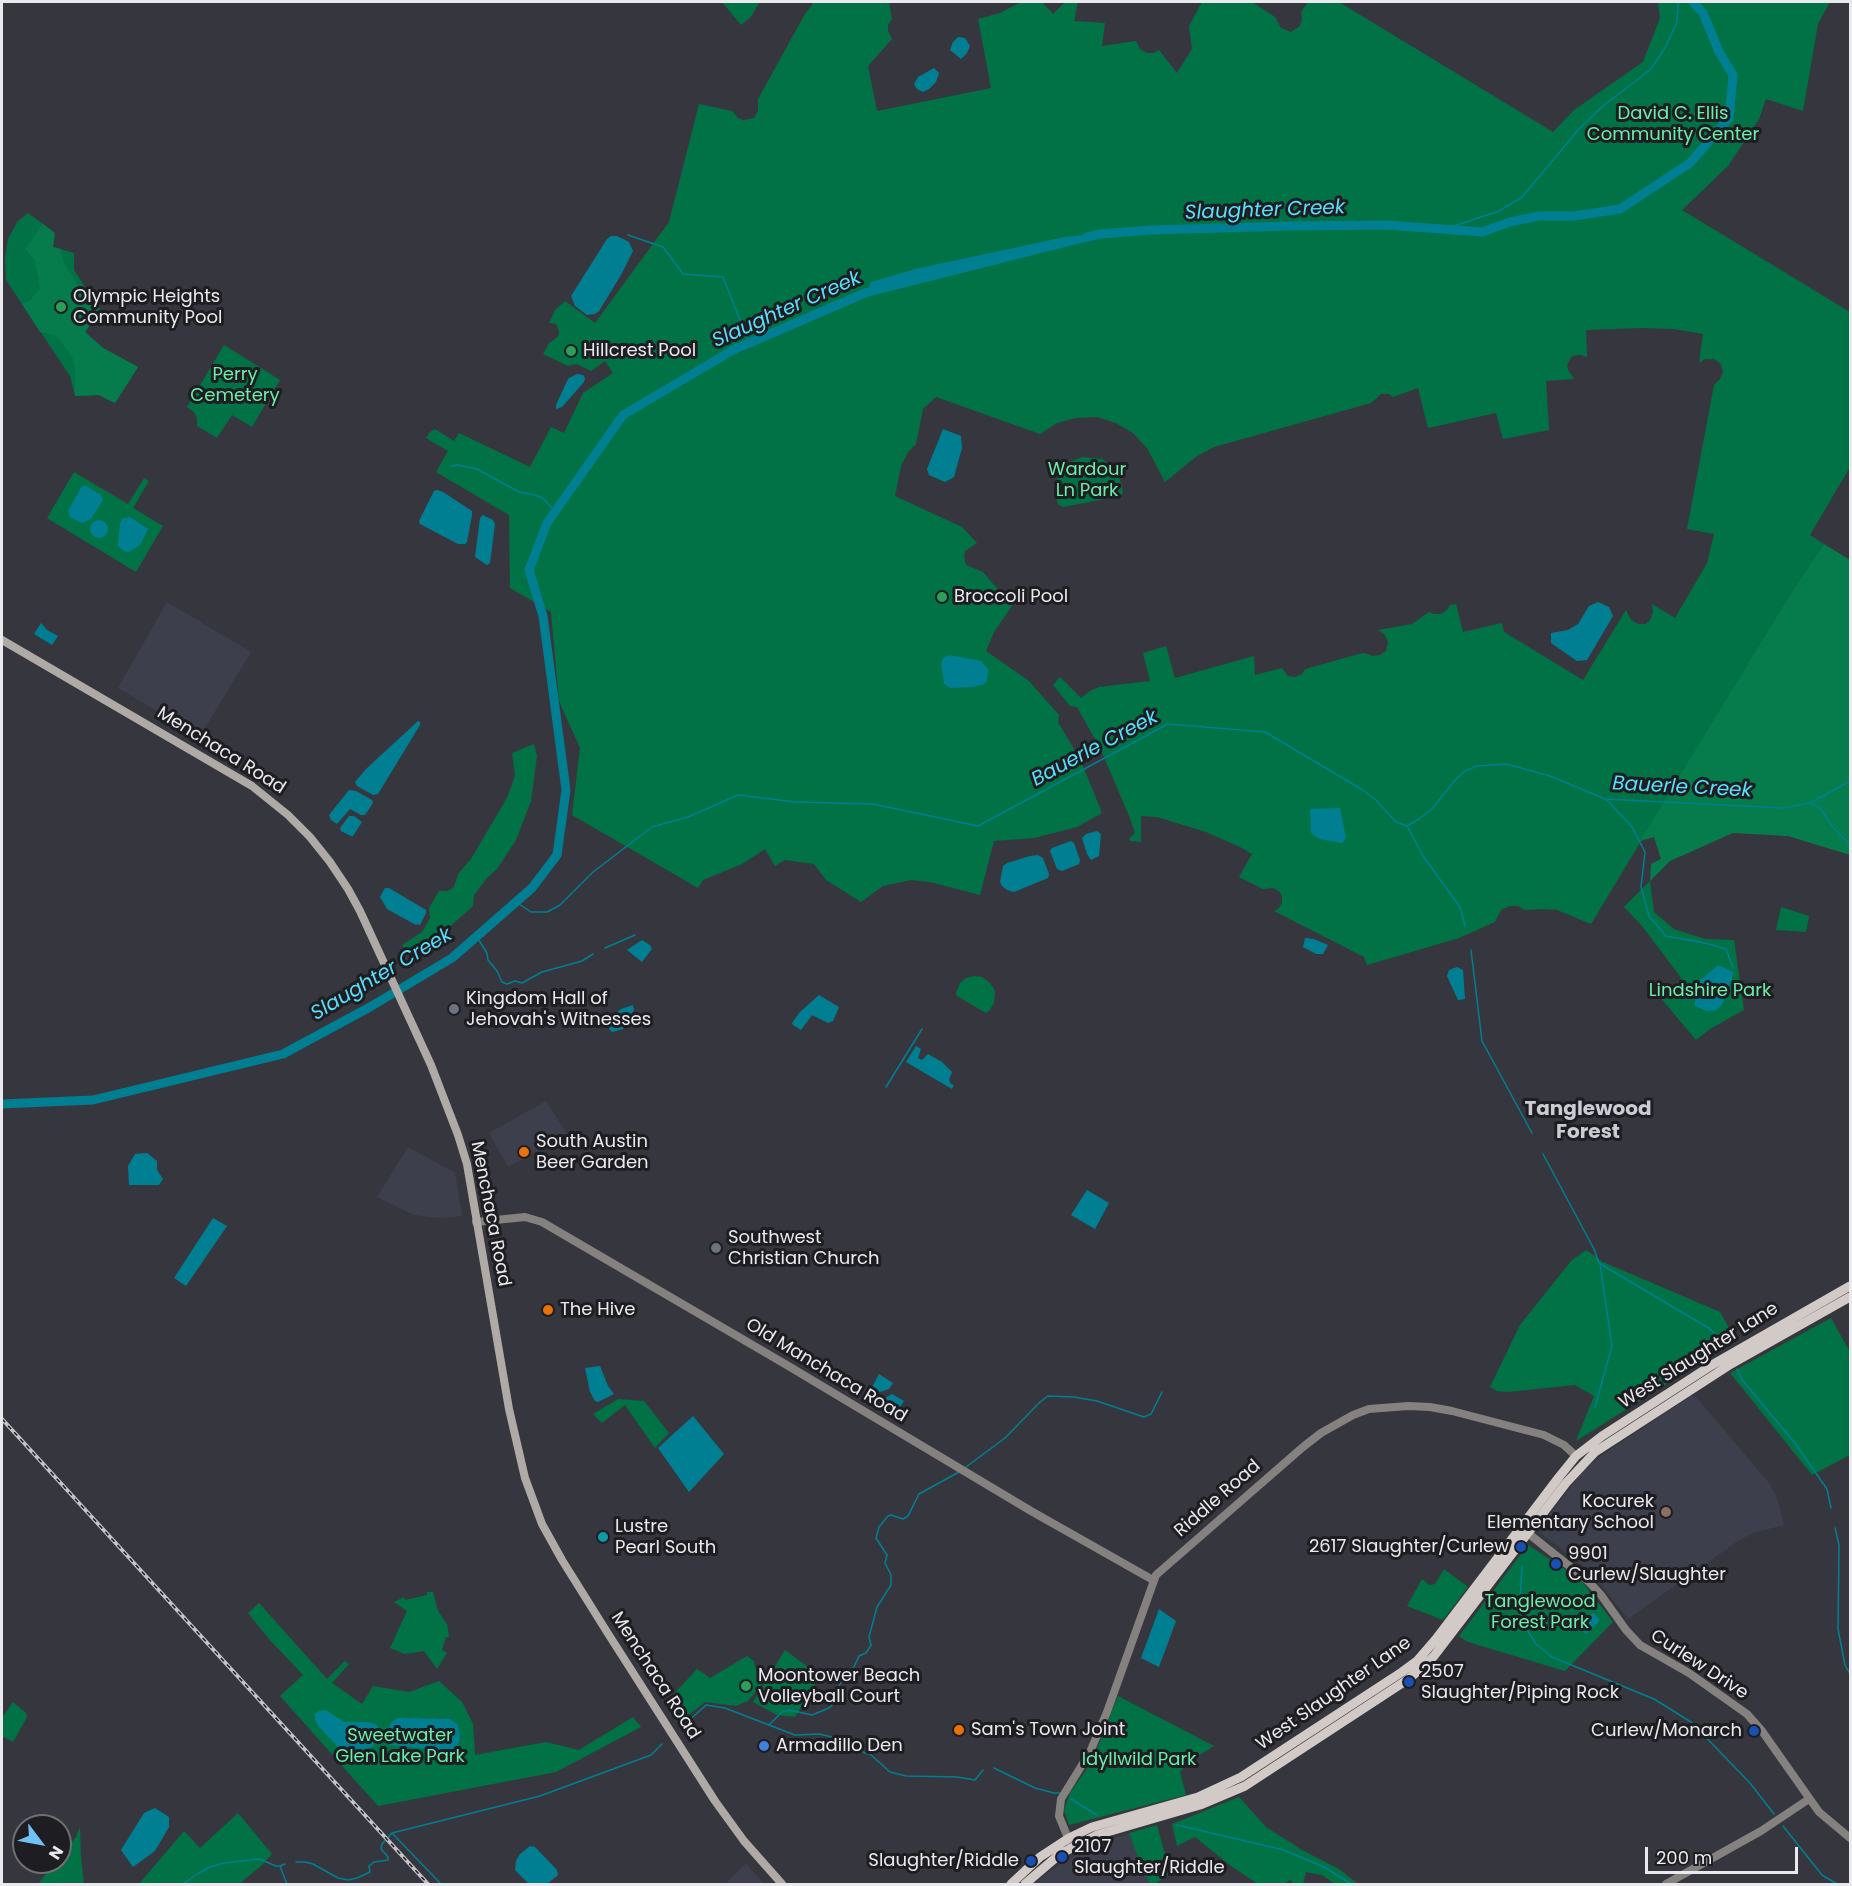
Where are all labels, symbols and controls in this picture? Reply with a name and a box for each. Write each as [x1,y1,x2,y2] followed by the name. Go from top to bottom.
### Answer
[1587,103,1759,146] park label: David C. Ellis Community Center
[1184,196,1346,226] water label: Slaughter Creek
[709,266,865,354] water label: Slaughter Creek
[73,286,222,328] place label: Olympic Heights Community Pool
[54,300,68,314] marker: Olympic Heights Community Pool
[583,340,696,362] place label: Hillcrest Pool
[564,344,578,358] marker: Hillcrest Pool
[190,364,280,406] park label: Perry Cemetery
[1048,459,1126,502] park label: Wardour Ln Park
[954,586,1068,608] place label: Broccoli Pool
[935,590,949,604] marker: Broccoli Pool
[153,703,289,799] street label: Menchaca Road
[1028,706,1162,792] water label: Bauerle Creek
[1612,772,1752,804] water label: Bauerle Creek
[307,923,457,1027] water label: Slaughter Creek
[1649,980,1771,1002] park label: Lindshire Park
[466,988,651,1030] place label: Kingdom Hall of Jehovah's Witnesses
[447,1002,461,1016] marker: Kingdom Hall of Jehovah's Witnesses
[1524,1098,1652,1145] district label: Tanglewood Forest
[536,1131,649,1174] place label: South Austin Beer Garden
[465,1140,515,1288] street label: Menchaca Road
[517,1145,531,1159] marker: South Austin Beer Garden
[728,1227,880,1270] place label: Southwest Christian Church
[709,1241,723,1255] marker: Southwest Christian Church
[1615,1298,1783,1414] street label: West Slaughter Lane
[560,1299,635,1321] place label: The Hive
[541,1303,555,1317] marker: The Hive
[742,1314,910,1428] street label: Old Manchaca Road
[1171,1456,1265,1542] street label: Riddle Road
[1487,1491,1654,1534] place label: Kocurek Elementary School
[1659,1505,1673,1519] marker: Kocurek Elementary School
[615,1516,716,1558] place label: Lustre Pearl South
[596,1530,610,1544] marker: Lustre Pearl South
[1309,1536,1509,1558] place label: 2617 Slaughter/Curlew
[1514,1540,1528,1554] marker: 2617 Slaughter/Curlew
[1568,1543,1726,1586] place label: 9901 Curlew/Slaughter
[1549,1557,1563,1571] marker: 9901 Curlew/Slaughter
[1484,1591,1596,1634] park label: Tanglewood Forest Park
[606,1608,704,1744] street label: Menchaca Road
[1646,1625,1752,1705] street label: Curlew Drive
[1253,1632,1415,1756] street label: West Slaughter Lane
[1421,1661,1619,1704] place label: 2507 Slaughter/Piping Rock
[758,1665,920,1708] place label: Moontower Beach Volleyball Court
[1402,1675,1416,1689] marker: 2507 Slaughter/Piping Rock
[739,1679,753,1693] marker: Moontower Beach Volleyball Court
[971,1719,1125,1741] place label: Sam's Town Joint
[1591,1720,1742,1742] place label: Curlew/Monarch
[952,1723,966,1737] marker: Sam's Town Joint
[1747,1724,1761,1738] marker: Curlew/Monarch
[335,1725,465,1768] park label: Sweetwater Glen Lake Park
[776,1735,903,1757] place label: Armadillo Den
[757,1739,771,1753] marker: Armadillo Den
[1082,1749,1196,1771] park label: Idyllwild Park
[12,1814,72,1874] north arrow
[1648,1835,1801,1873] scale bar
[1074,1836,1225,1878] place label: 2107 Slaughter/Riddle
[43,1842,69,1864] text: N
[1656,1845,1712,1870] text: 200 m
[868,1850,1019,1872] place label: Slaughter/Riddle
[1055,1850,1069,1864] marker: 2107 Slaughter/Riddle
[1024,1854,1038,1868] marker: Slaughter/Riddle

